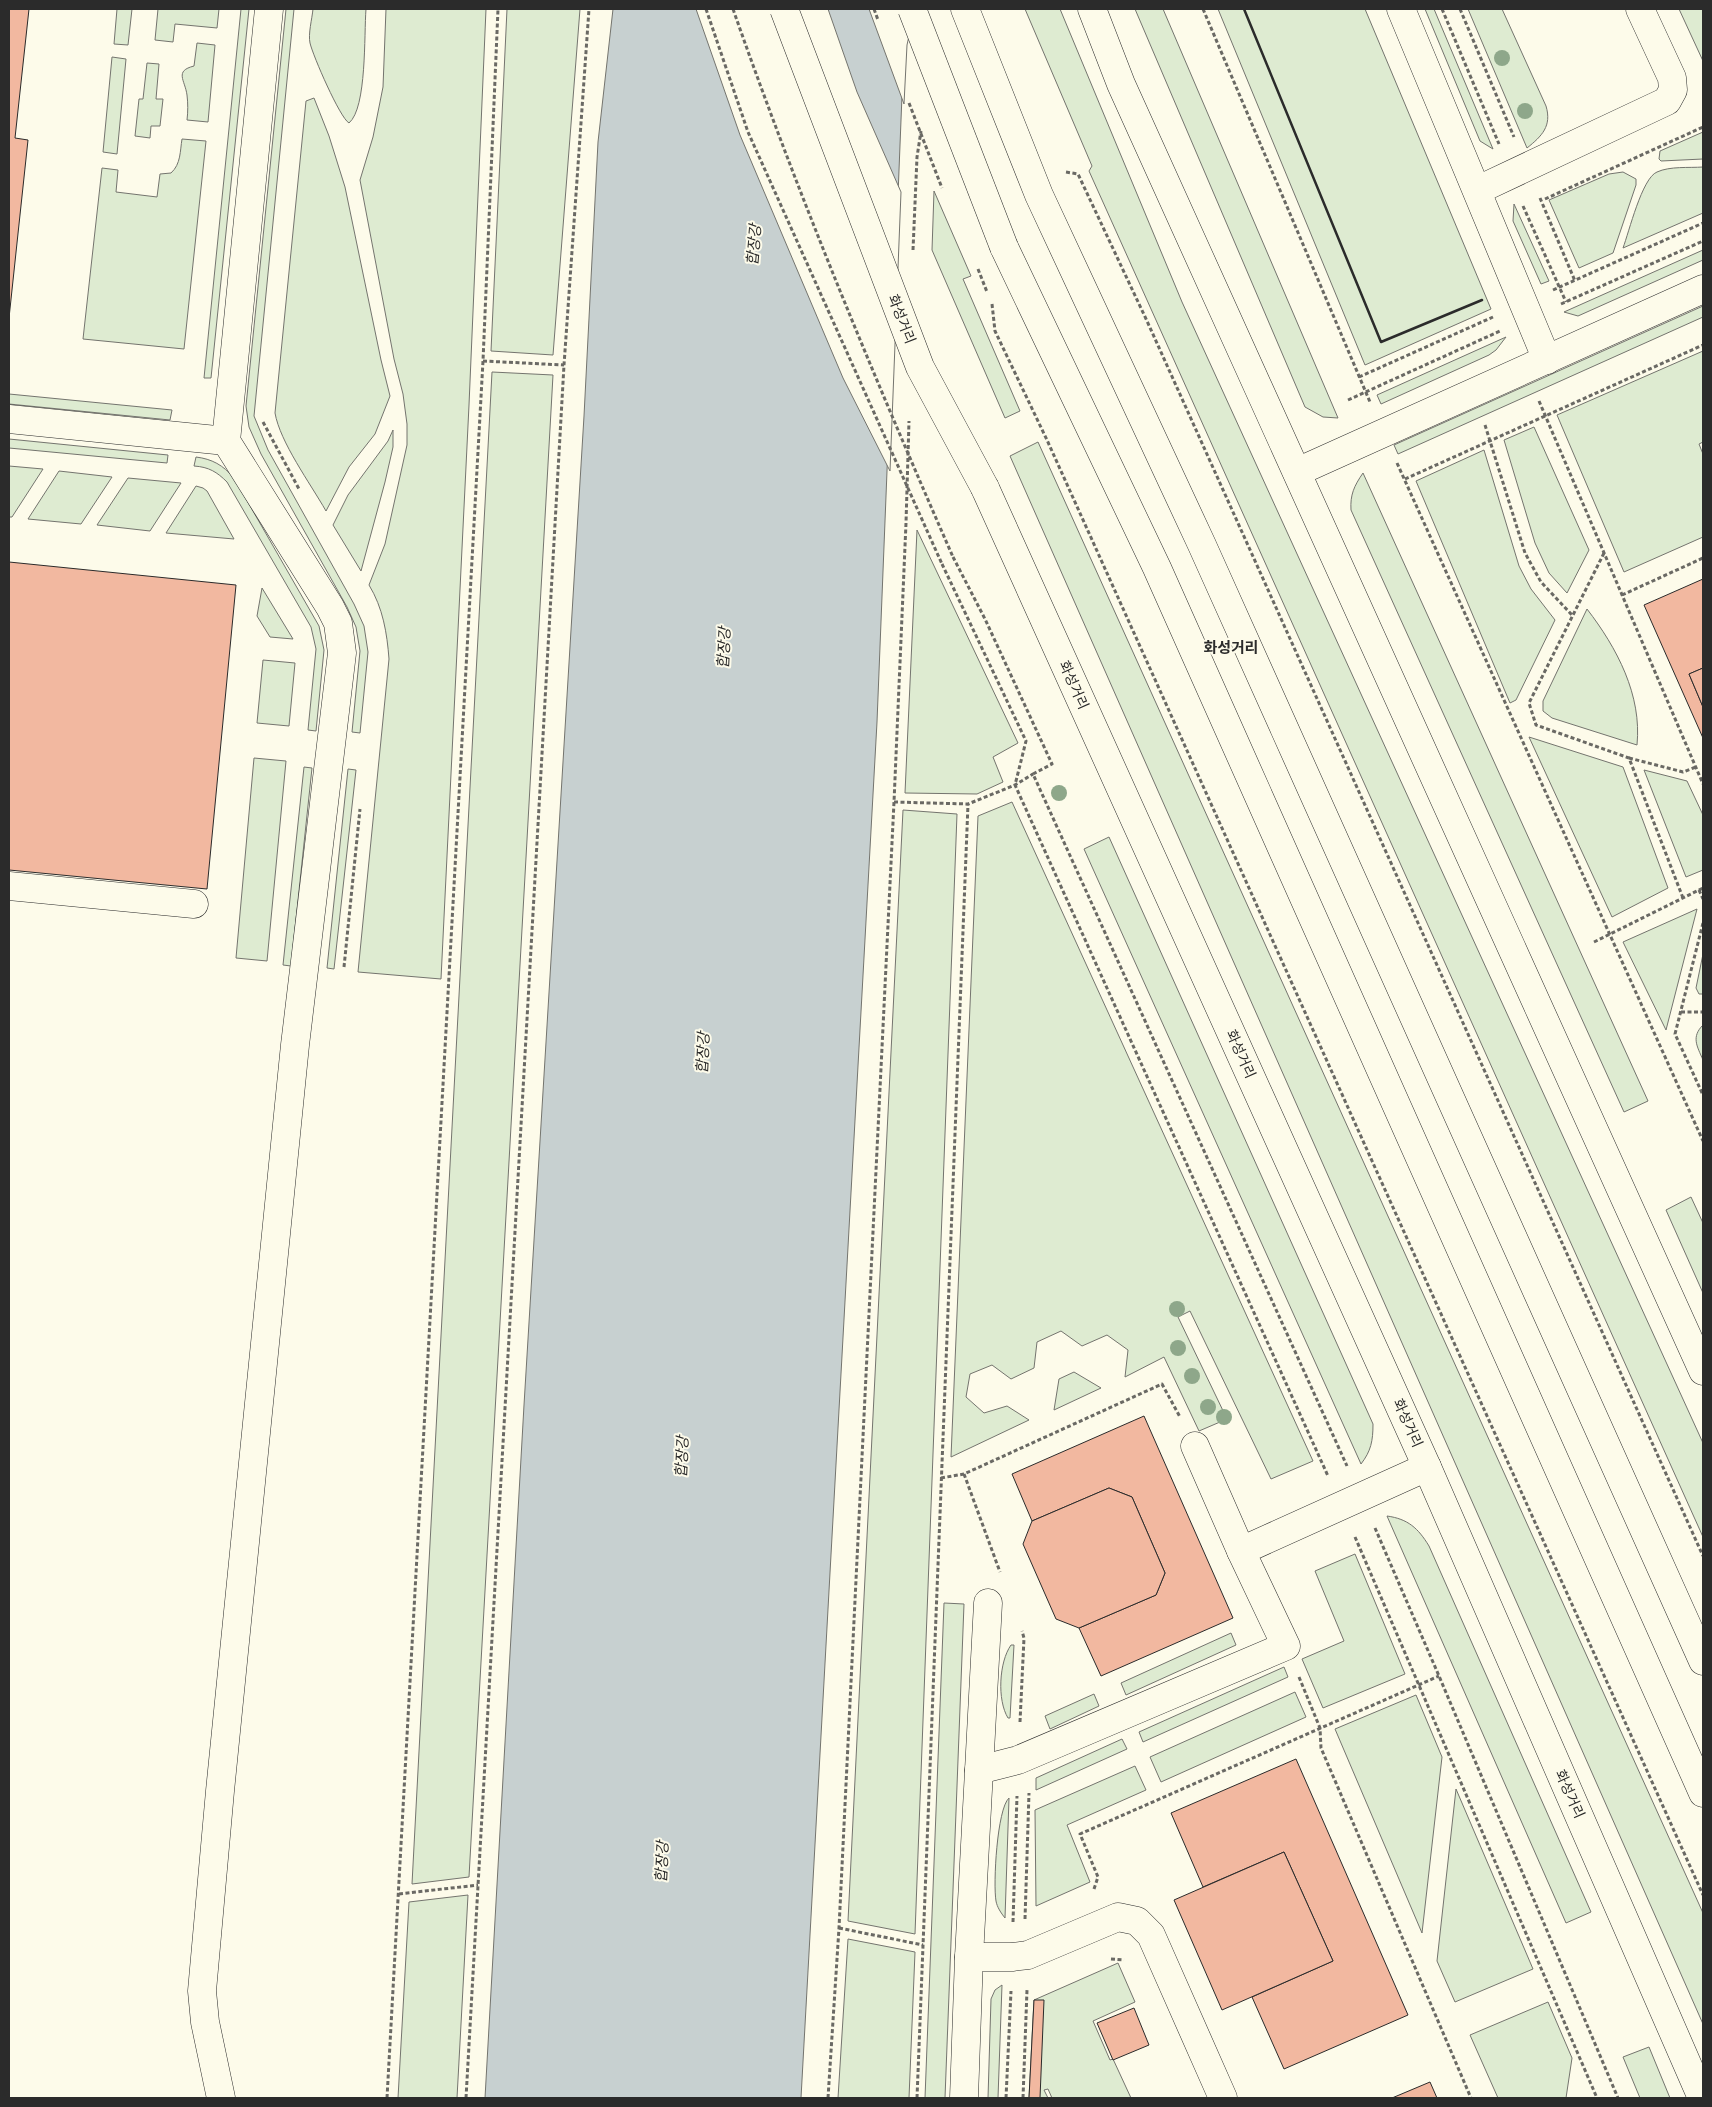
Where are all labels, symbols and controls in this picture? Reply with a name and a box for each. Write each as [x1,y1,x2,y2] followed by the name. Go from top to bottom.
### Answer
[743,221,765,266] water label: 합장강
[885,292,919,346] street label: 화성거리
[714,625,734,669] water label: 합장강
[1203,639,1259,657] district label: 화성거리
[1056,658,1092,712] street label: 화성거리
[1223,1027,1259,1081] street label: 화성거리
[693,1030,713,1074] water label: 합장강
[1390,1396,1426,1450] street label: 화성거리
[672,1434,692,1478] water label: 합장강
[1552,1767,1588,1821] street label: 화성거리
[652,1839,672,1883] water label: 합장강

